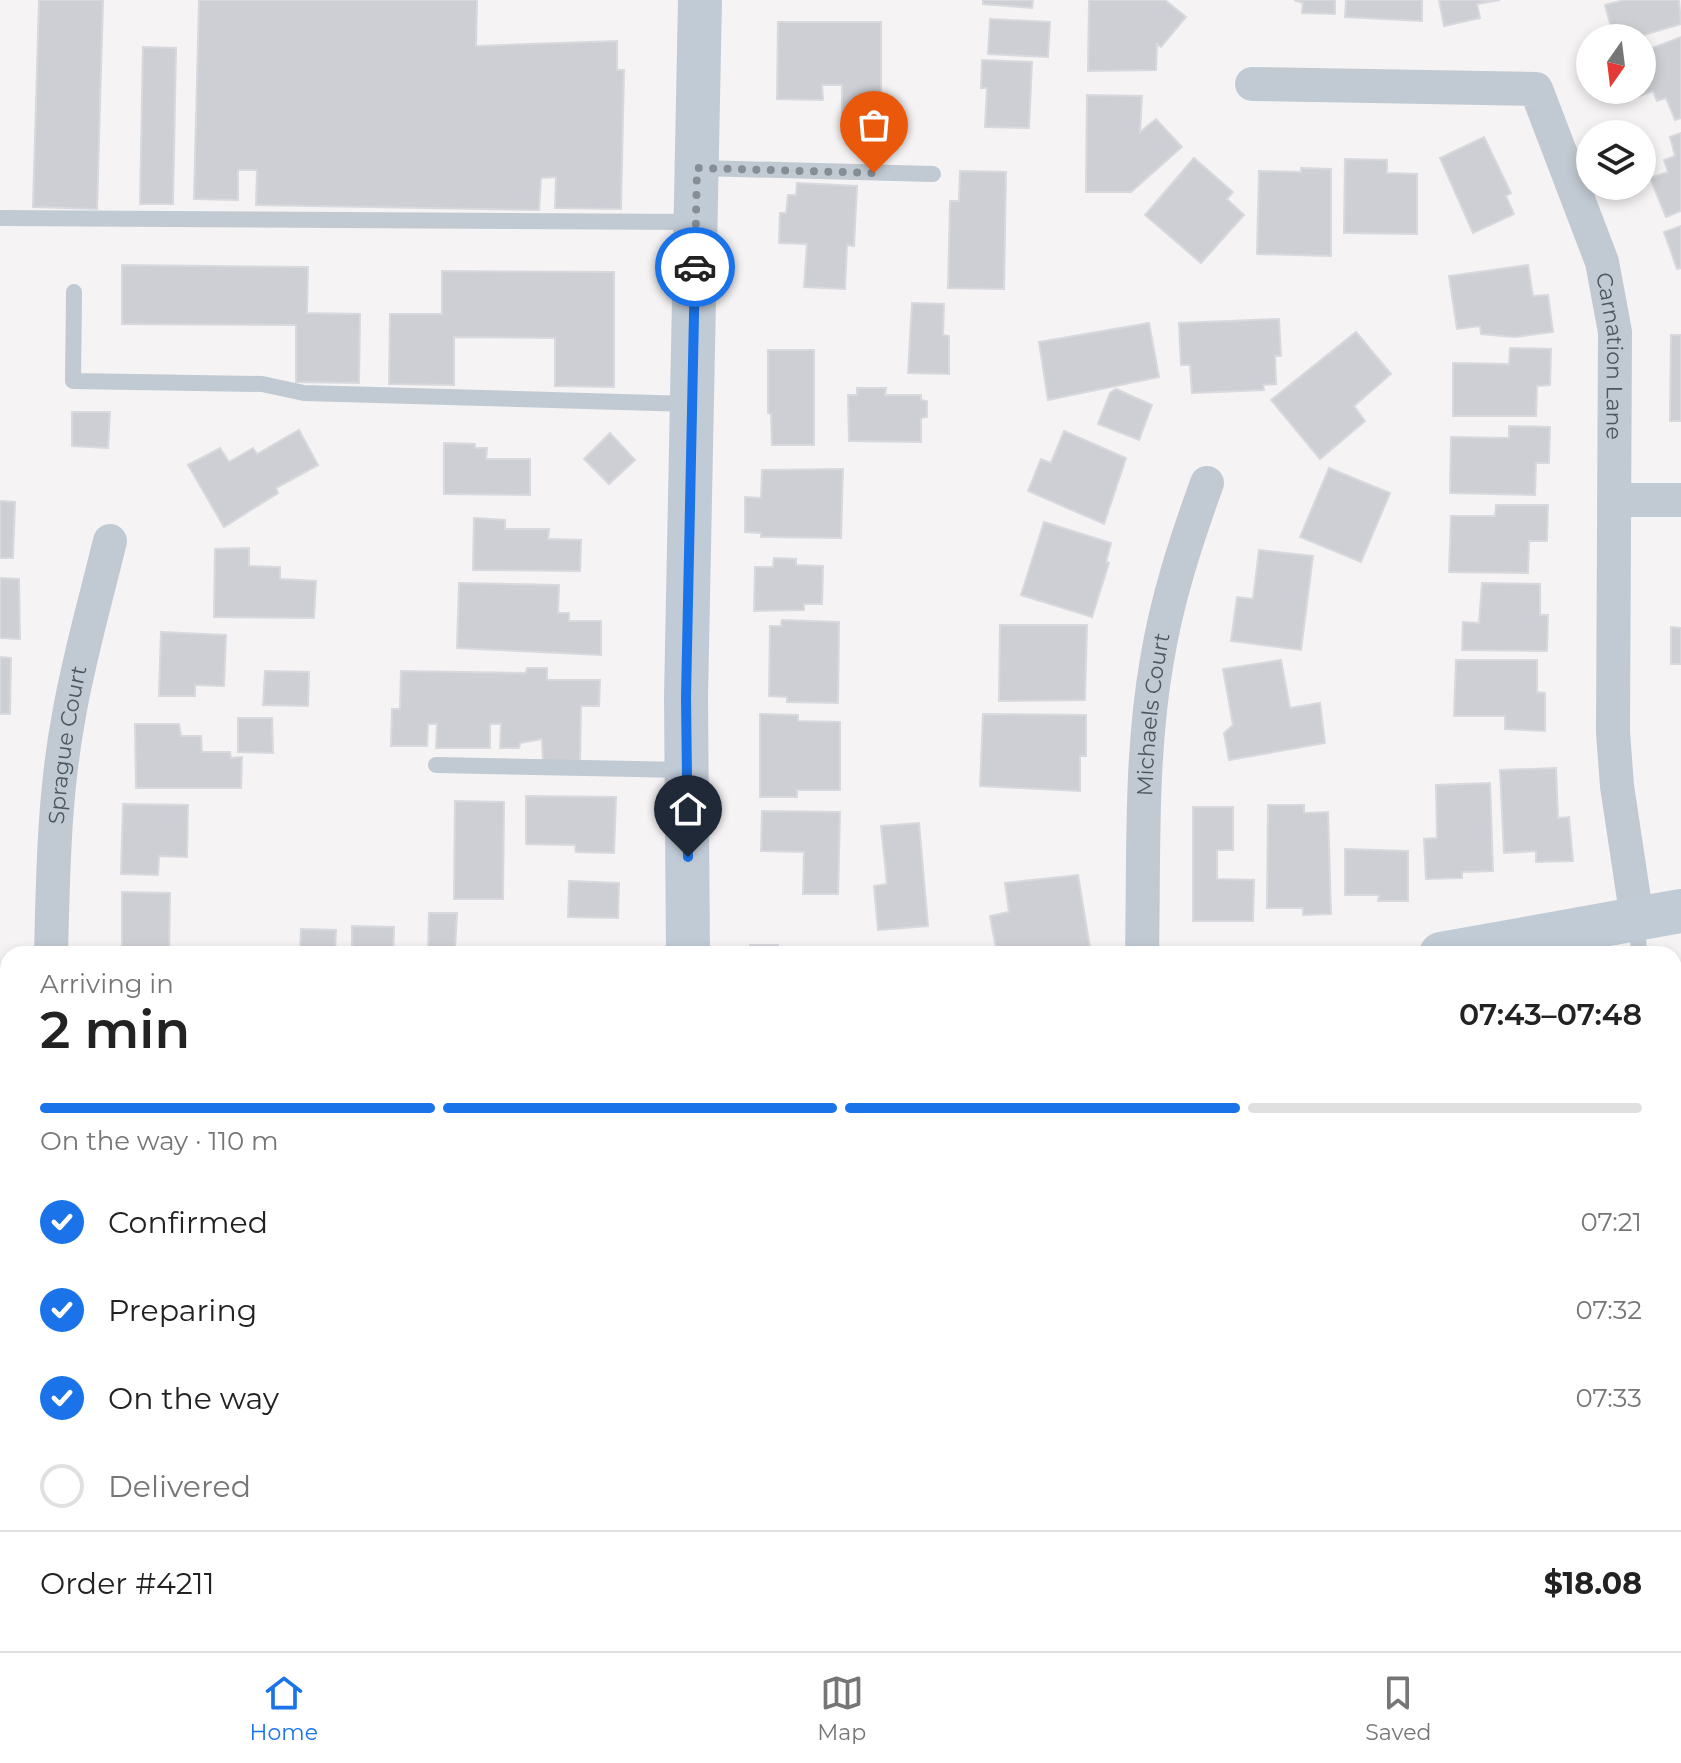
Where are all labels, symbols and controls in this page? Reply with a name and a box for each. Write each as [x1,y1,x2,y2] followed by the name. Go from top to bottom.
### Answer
[1576,24,1656,104] north arrow
[1576,24,1656,200] map controls
[840,91,908,173] pin
[852,103,896,147] icon: bag
[1576,120,1656,200] button: layers
[655,227,735,307] courier
[673,245,717,289] icon: car
[1591,270,1629,440] street label: Carnation Lane
[1131,630,1175,797] street label: Michaels Court
[42,663,92,825] street label: Sprague Court
[654,775,722,857] pin
[666,787,710,831] icon: home
[40,968,174,1000] text: Arriving in
[1459,996,1642,1033] text: 07:43–07:48
[40,998,190,1061] text: 2 min
[40,1125,279,1157] text: On the way · 110 m
[40,1200,84,1244] icon: check
[108,1204,268,1241] text: Confirmed
[1581,1206,1642,1238] text: 07:21
[40,1288,84,1332] icon: check
[108,1292,257,1329] text: Preparing
[1575,1294,1642,1326] text: 07:32
[40,1376,84,1420] icon: check
[108,1380,279,1417] text: On the way
[1575,1382,1642,1414] text: 07:33
[108,1468,251,1505] text: Delivered
[40,1565,215,1602] text: Order #4211
[1544,1565,1642,1602] text: $18.08
[250,1671,318,1746] tab: Home
[817,1671,866,1746] tab: Map
[1365,1671,1431,1746] tab: Saved

